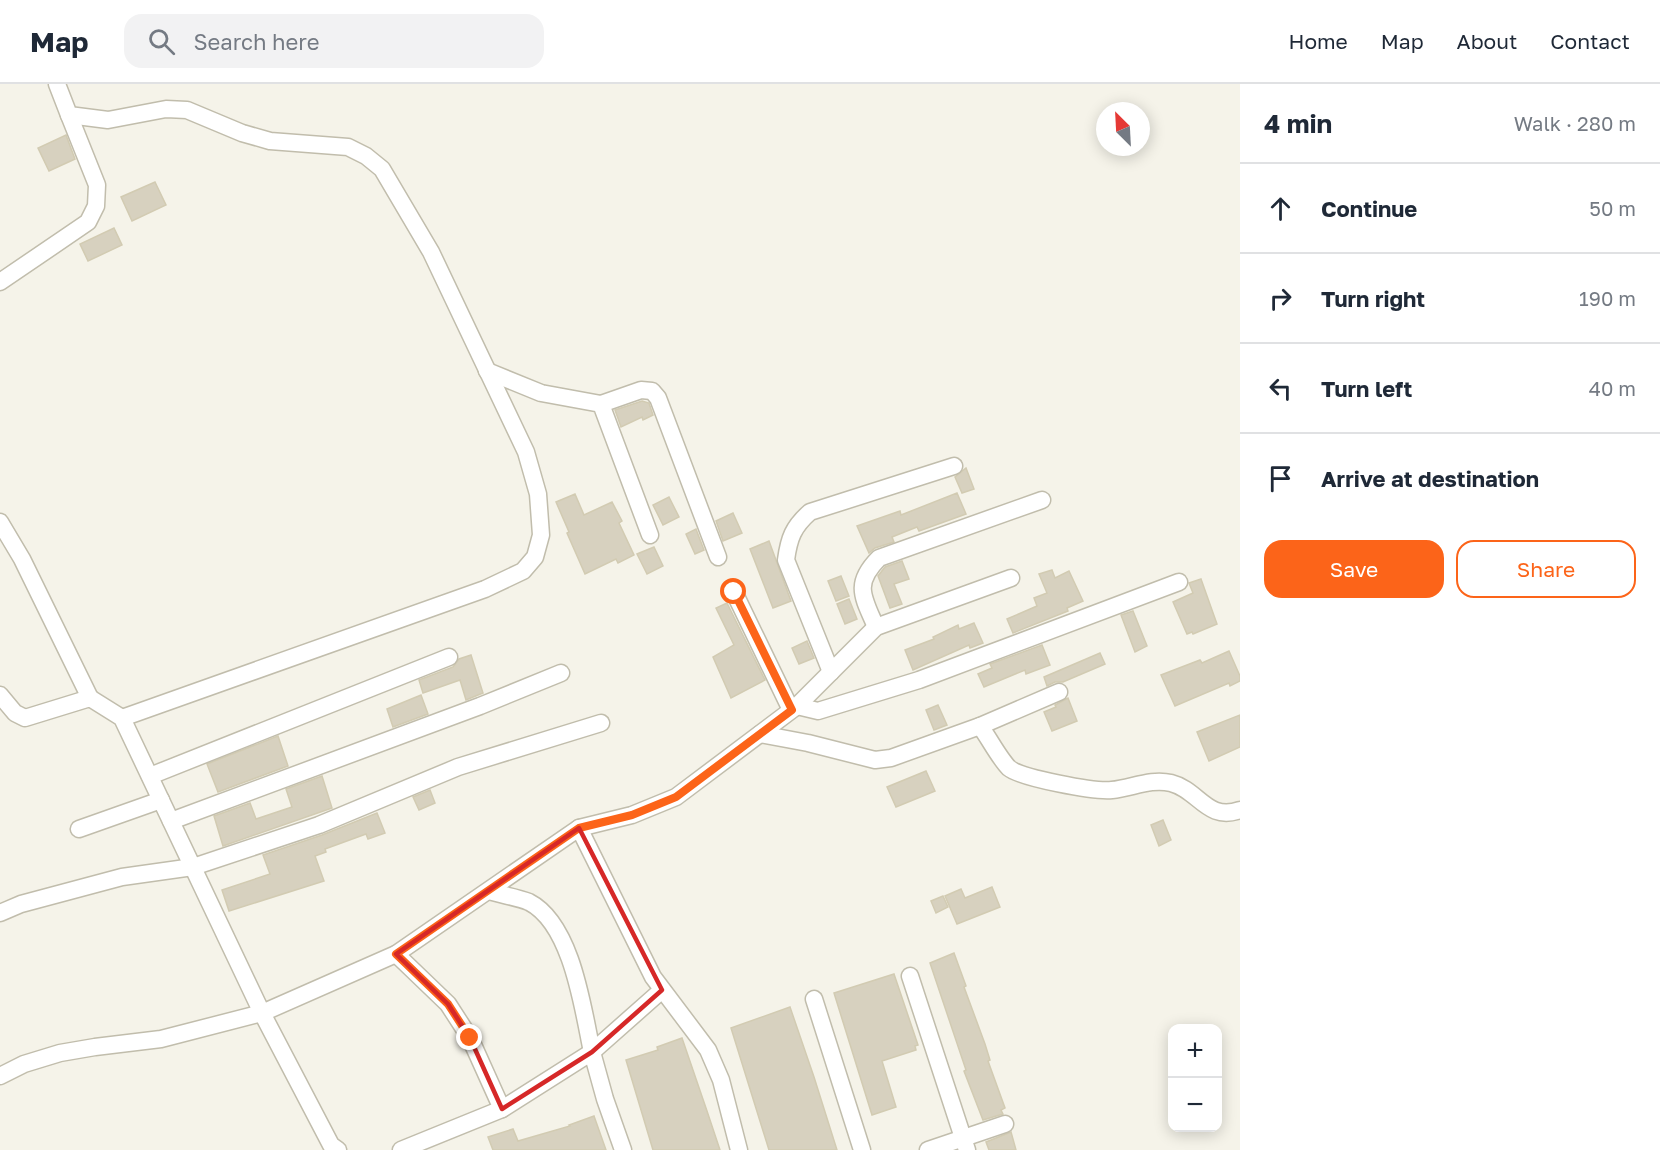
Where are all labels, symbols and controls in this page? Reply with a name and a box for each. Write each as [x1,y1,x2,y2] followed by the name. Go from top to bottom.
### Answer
[124,14,544,68] search box
[30,25,88,58] text: Map
[145,25,178,58] icon: search
[193,28,319,55] text: Search here
[1288,28,1348,54] text: Home
[1381,28,1424,54] text: Map
[1457,28,1517,54] text: About
[1550,28,1630,54] text: Contact
[1096,102,1150,156] north arrow
[1264,108,1332,139] text: 4 min
[1514,111,1636,135] text: Walk · 280 m
[1264,192,1297,225] icon: ahead
[1321,195,1417,222] text: Continue
[1589,196,1636,220] text: 50 m
[1264,282,1297,315] icon: right
[1321,285,1425,312] text: Turn right
[1579,286,1636,310] text: 190 m
[1264,372,1297,405] icon: left
[1321,375,1412,402] text: Turn left
[1589,376,1636,400] text: 40 m
[1264,462,1297,495] icon: arrive
[1321,465,1539,492] text: Arrive at destination
[1264,540,1444,598] button: Save
[1456,540,1636,598] button: Share
[720,578,746,604] route start
[456,1024,482,1050] route end
[1168,1024,1222,1132] map controls
[1168,1024,1222,1078] button: +
[1168,1078,1222,1132] button: −

